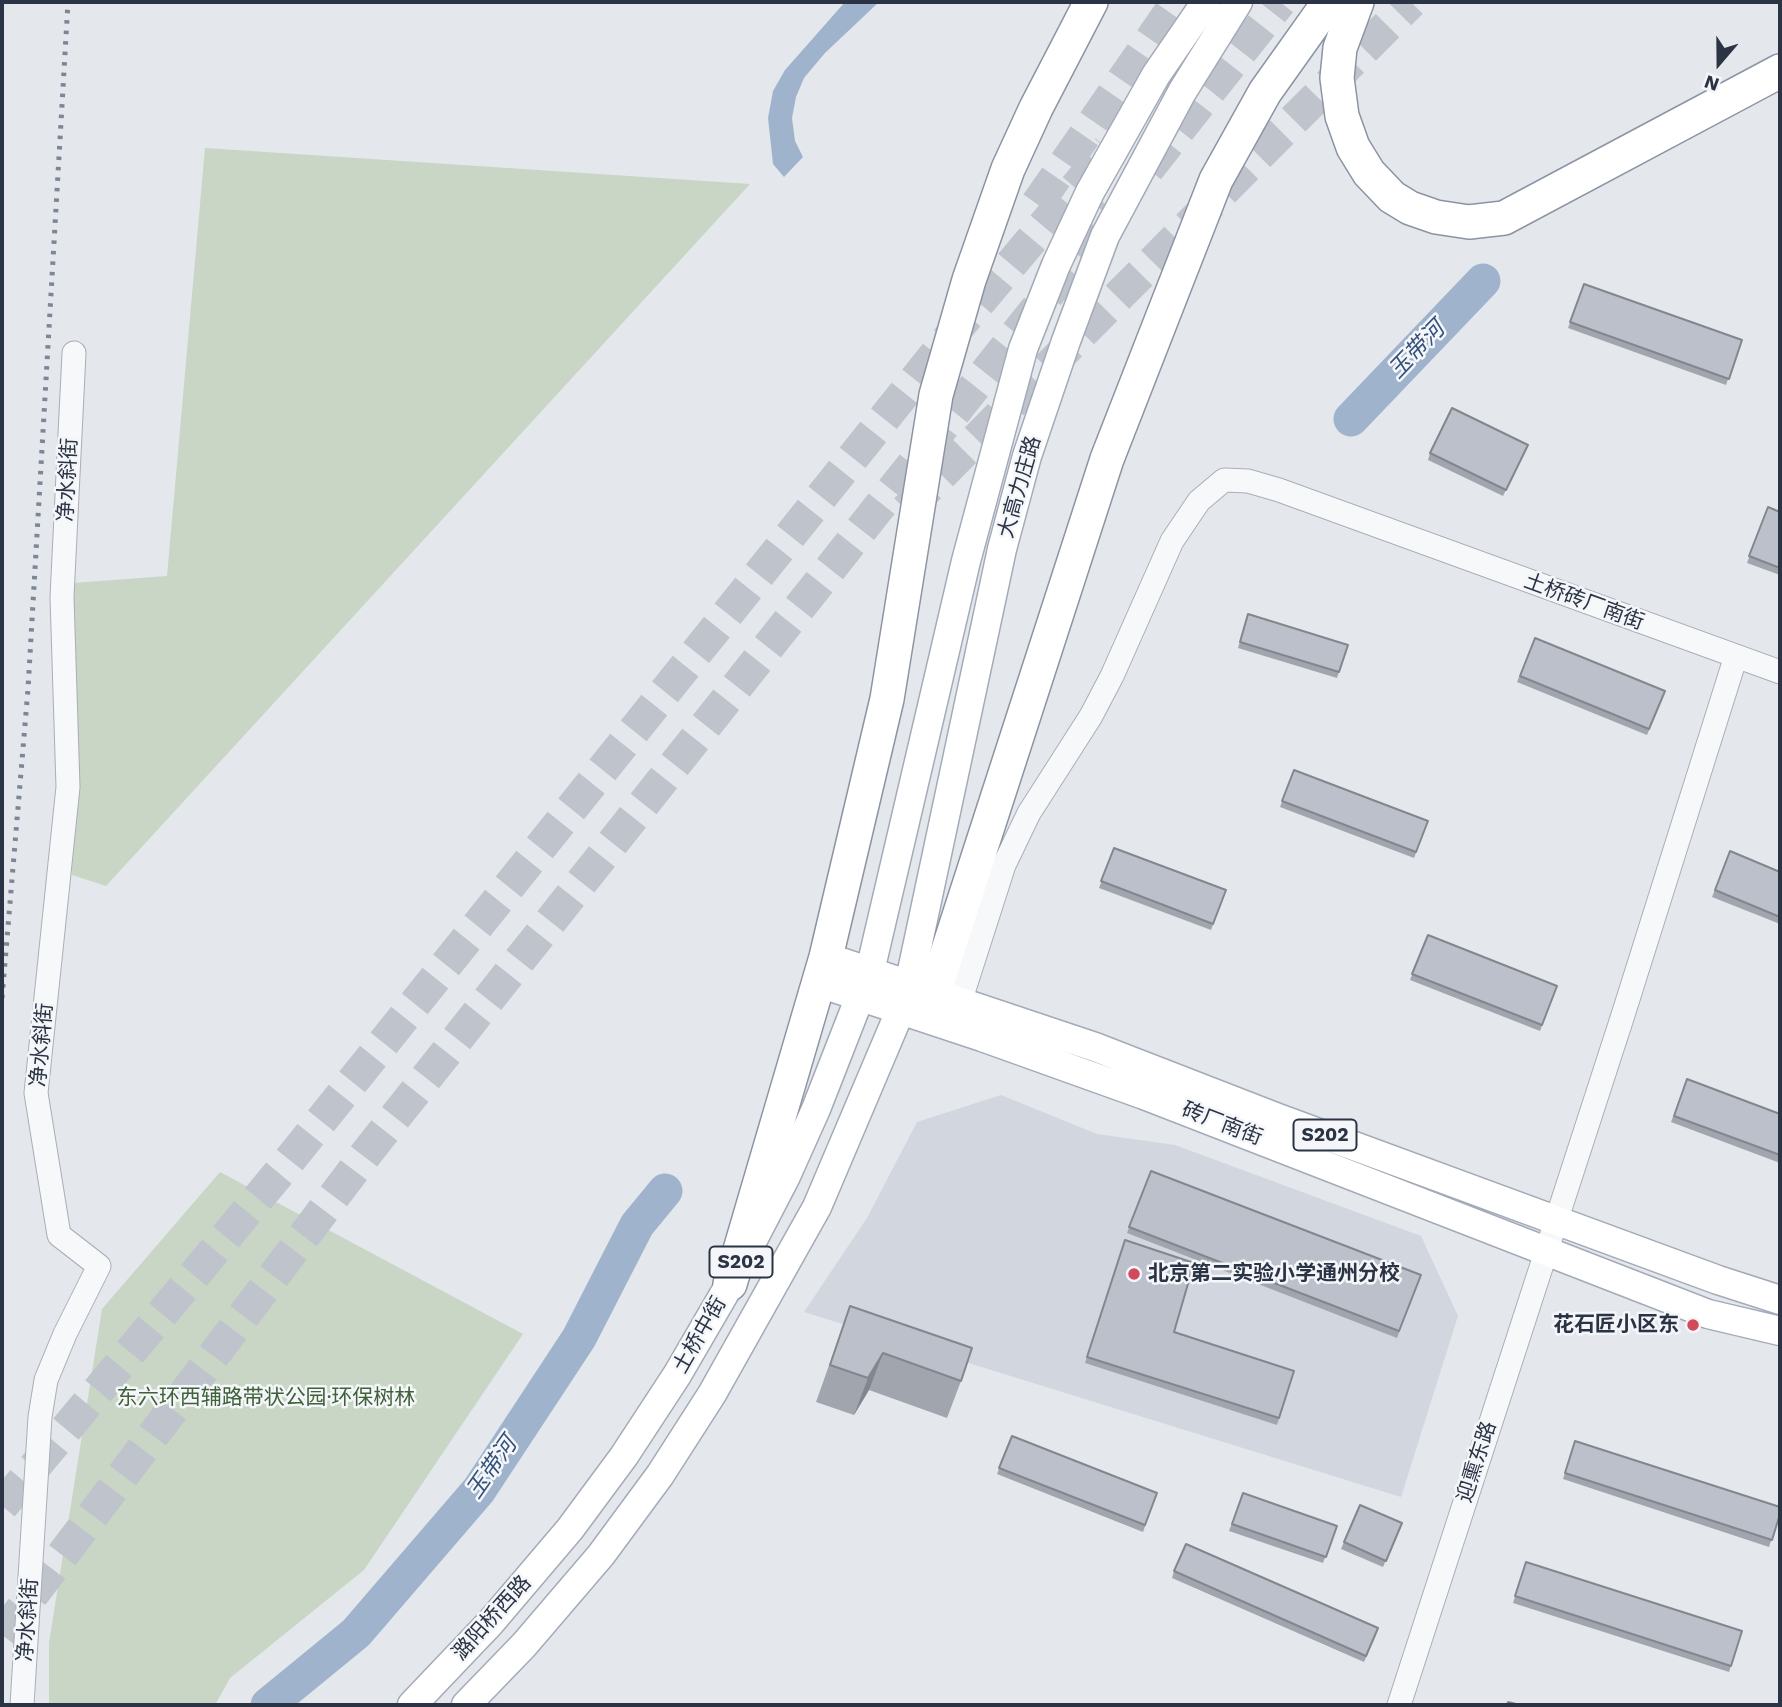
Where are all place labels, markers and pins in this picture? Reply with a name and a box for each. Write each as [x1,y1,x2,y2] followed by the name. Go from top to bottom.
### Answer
[1148,1261,1400,1287] place label: 北京第二实验小学通州分校
[1126,1266,1142,1282] marker: 北京第二实验小学通州分校
[1553,1312,1679,1338] place label: 花石匠小区东
[1685,1317,1701,1333] marker: 花石匠小区东

